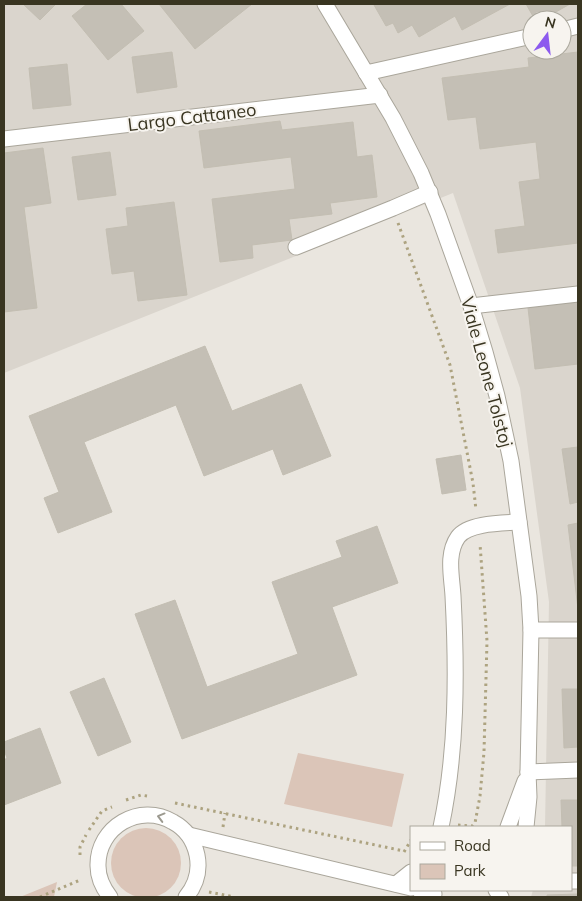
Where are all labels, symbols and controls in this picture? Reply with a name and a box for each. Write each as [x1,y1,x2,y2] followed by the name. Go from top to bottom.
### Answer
[522,10,572,60] north arrow
[543,12,558,33] text: N
[126,98,258,136] street label: Largo Cattaneo
[456,294,518,450] street label: Viale Leone Tolstoj
[157,812,165,823] one-way arrow
[410,826,572,891] legend
[454,836,491,855] text: Road
[454,861,486,880] text: Park

